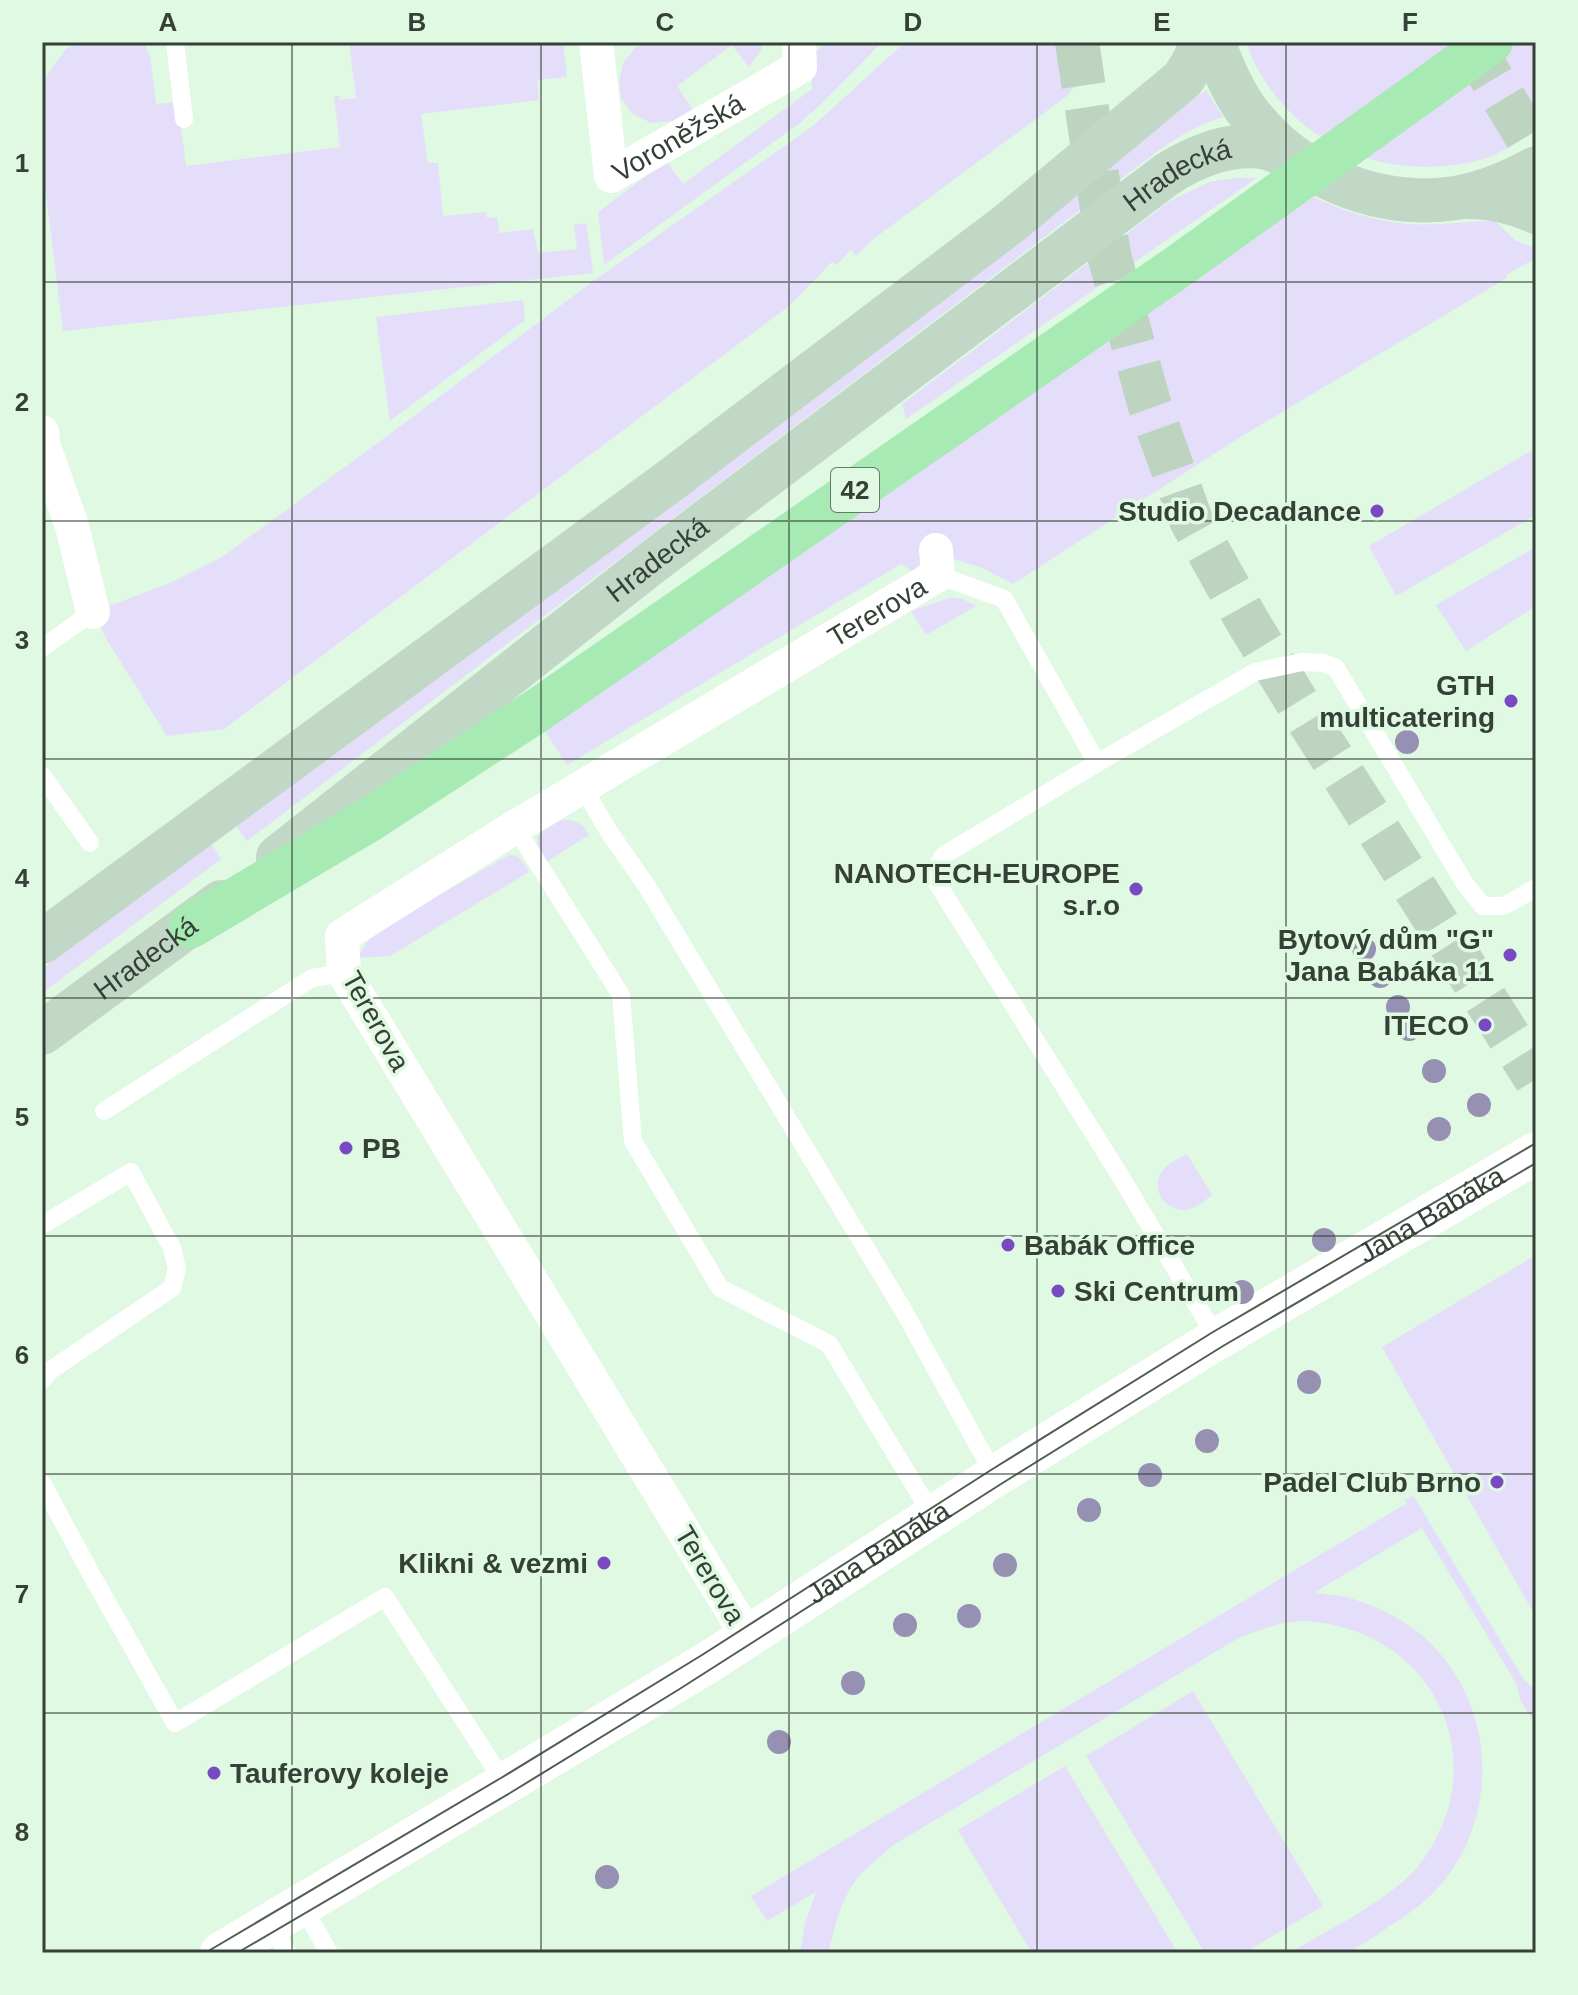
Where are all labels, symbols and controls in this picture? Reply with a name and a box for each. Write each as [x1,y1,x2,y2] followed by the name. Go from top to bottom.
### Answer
[159,7,178,37] text: A
[408,7,426,37] text: B
[656,7,675,37] text: C
[904,7,922,37] text: D
[1153,7,1171,37] text: E
[1402,7,1418,37] text: F
[607,87,749,187] street label: Voroněžská
[1117,132,1234,217] street label: Hradecká
[15,148,29,178] text: 1
[15,387,29,417] text: 2
[831,468,879,512] road number: 42
[1118,496,1361,527] place label: Studio Decadance
[1368,502,1386,520] marker: Studio Decadance
[600,510,714,608] street label: Hradecká
[822,570,932,653] street label: Tererova
[15,625,29,655] text: 3
[1319,670,1495,733] place label: GTH multicatering
[1502,692,1520,710] marker: GTH multicatering
[834,858,1120,921] place label: NANOTECH-EUROPE s.r.o
[15,863,30,893] text: 4
[1127,880,1145,898] marker: NANOTECH-EUROPE s.r.o
[88,909,203,1005] street label: Hradecká
[1278,924,1494,987] place label: Bytový dům "G" Jana Babáka 11
[1501,946,1519,964] marker: Bytový dům "G" Jana Babáka 11
[336,966,416,1077] street label: Tererova
[1383,1010,1469,1041] place label: ITECO
[1476,1016,1494,1034] marker: ITECO
[15,1102,29,1132] text: 5
[362,1133,401,1164] place label: PB
[337,1139,355,1157] marker: PB
[1353,1159,1510,1269] street label: Jana Babáka
[1024,1230,1195,1261] place label: Babák Office
[999,1236,1017,1254] marker: Babák Office
[1074,1276,1239,1307] place label: Ski Centrum
[1049,1282,1067,1300] marker: Ski Centrum
[15,1340,29,1370] text: 6
[1263,1467,1481,1498] place label: Padel Club Brno
[1488,1473,1506,1491] marker: Padel Club Brno
[801,1494,956,1609] street label: Jana Babáka
[669,1520,752,1630] street label: Tererova
[398,1548,588,1579] place label: Klikni & vezmi
[595,1554,613,1572] marker: Klikni & vezmi
[15,1579,29,1609] text: 7
[230,1758,449,1789] place label: Tauferovy koleje
[205,1764,223,1782] marker: Tauferovy koleje
[15,1817,29,1847] text: 8

